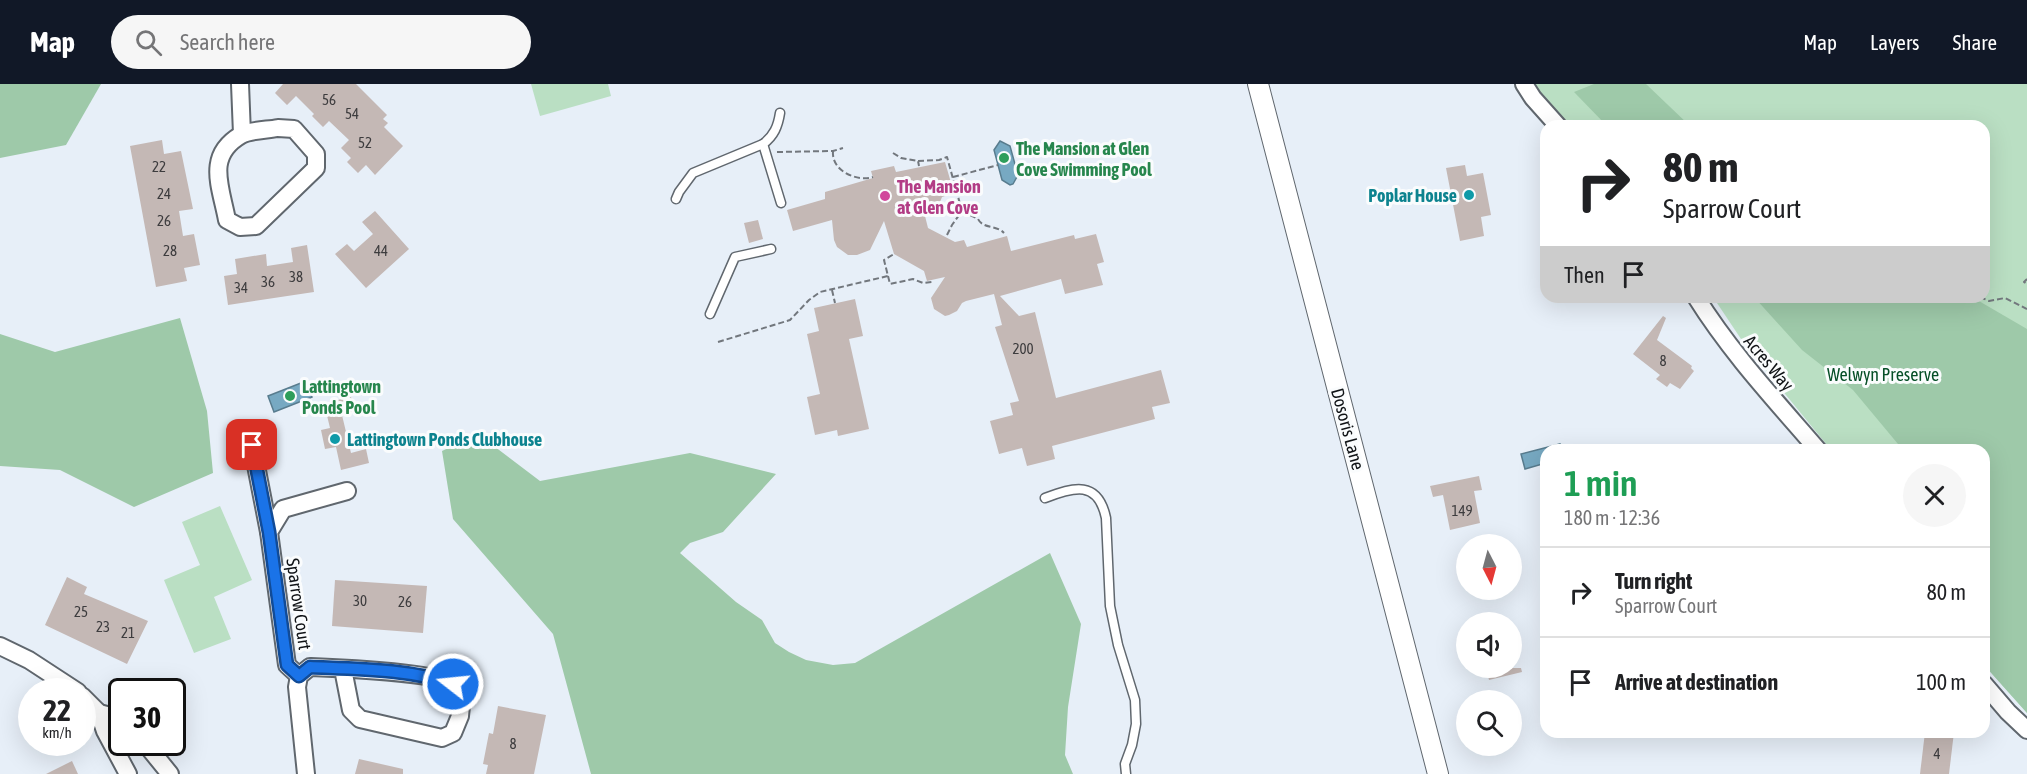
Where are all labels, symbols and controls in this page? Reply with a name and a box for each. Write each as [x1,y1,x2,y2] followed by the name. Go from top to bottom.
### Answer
[111,15,531,69] search box
[30,26,75,58] text: Map
[132,26,165,59] icon: search
[180,29,275,55] text: Search here
[1803,30,1837,54] text: Map
[1870,30,1920,54] text: Layers
[1953,30,1997,54] text: Share
[322,91,336,108] house number: 56
[345,105,359,122] house number: 54
[358,134,372,151] house number: 52
[1016,138,1152,180] place label: The Mansion at Glen Cove Swimming Pool
[1663,143,1738,191] text: 80 m
[1564,144,1642,222] icon: right
[997,151,1011,165] marker: The Mansion at Glen Cove Swimming Pool
[152,158,166,175] house number: 22
[897,176,981,218] place label: The Mansion at Glen Cove
[157,185,171,202] house number: 24
[1368,185,1457,206] place label: Poplar House
[1462,188,1476,202] marker: Poplar House
[878,189,892,203] marker: The Mansion at Glen Cove
[1663,193,1801,224] text: Sparrow Court
[157,212,171,229] house number: 26
[163,242,177,259] house number: 28
[374,242,388,259] house number: 44
[1617,258,1650,291] icon: arrive
[1564,262,1605,288] text: Then
[289,268,303,285] house number: 38
[261,273,275,290] house number: 36
[234,279,248,296] house number: 34
[1740,331,1798,395] street label: Acres Way
[1012,340,1034,357] house number: 200
[1659,352,1667,369] house number: 8
[1827,364,1939,385] park label: Welwyn Preserve
[302,376,381,418] place label: Lattingtown Ponds Pool
[1327,386,1369,472] street label: Dosoris Lane
[283,389,297,403] marker: Lattingtown Ponds Pool
[226,419,277,470] pin
[235,428,268,461] icon: arrive
[347,429,542,450] place label: Lattingtown Ponds Clubhouse
[328,432,342,446] marker: Lattingtown Ponds Clubhouse
[1564,462,1638,504] text: 1 min
[1903,464,1966,527] button: close
[1451,502,1473,519] house number: 149
[1564,506,1660,529] text: 180 m · 12:36
[1456,534,1522,600] north arrow
[1456,534,1522,756] map controls
[282,557,316,651] street label: Sparrow Court
[1615,568,1692,594] text: Turn right
[1564,576,1597,609] icon: right
[1926,579,1966,605] text: 80 m
[353,592,367,609] house number: 30
[398,593,412,610] house number: 26
[1615,594,1717,617] text: Sparrow Court
[74,603,88,620] house number: 25
[1456,612,1522,678] button: sound
[96,618,110,635] house number: 23
[121,624,135,641] house number: 21
[421,652,485,716] position arrow
[1564,666,1597,699] icon: arrive
[1615,669,1778,695] text: Arrive at destination
[1916,669,1966,695] text: 100 m
[108,678,186,756] speed limit sign: 30
[1456,690,1522,756] button: search
[43,693,71,727] text: 22
[42,724,72,741] text: km/h
[509,735,517,752] house number: 8
[1933,745,1941,762] house number: 4

